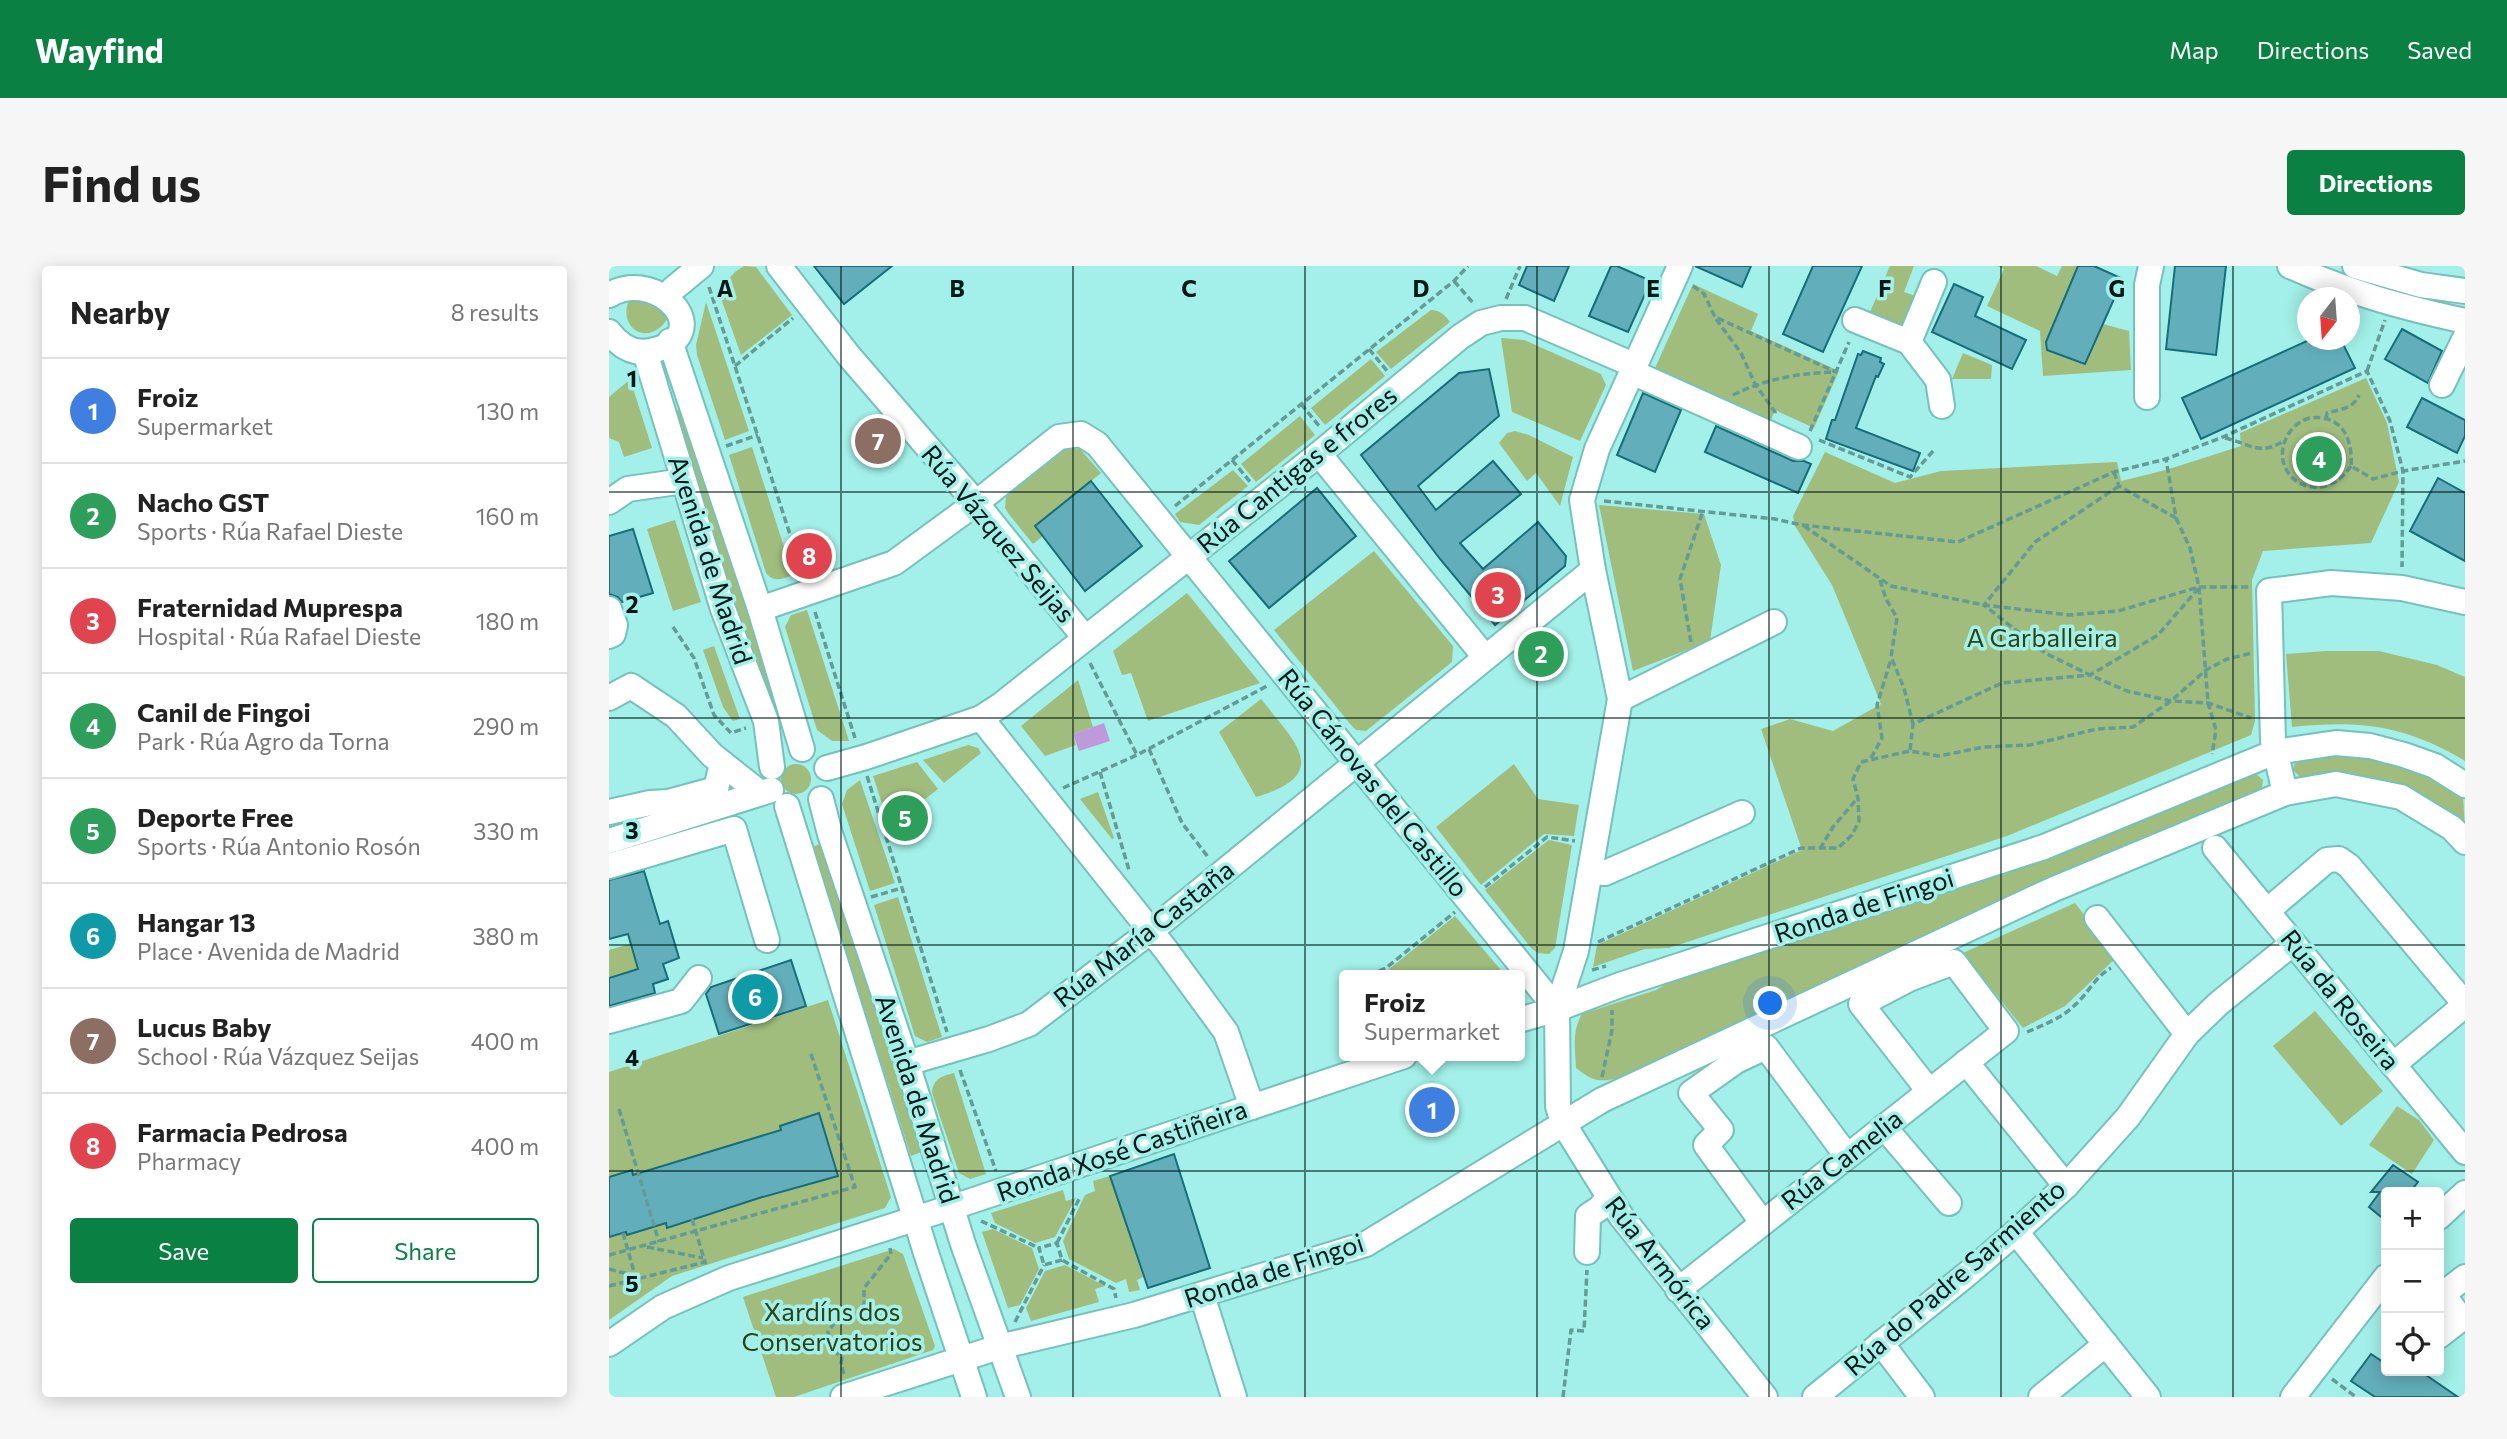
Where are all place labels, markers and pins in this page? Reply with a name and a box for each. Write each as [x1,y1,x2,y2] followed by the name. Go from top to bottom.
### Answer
[855,415,901,467] pin: 7
[2296,433,2342,485] pin: 4
[786,530,832,582] pin: 8
[1475,569,1521,621] pin: 3
[1518,628,1564,680] pin: 2
[882,792,928,844] pin: 5
[732,971,778,1023] pin: 6
[1409,1084,1455,1136] pin: 1

